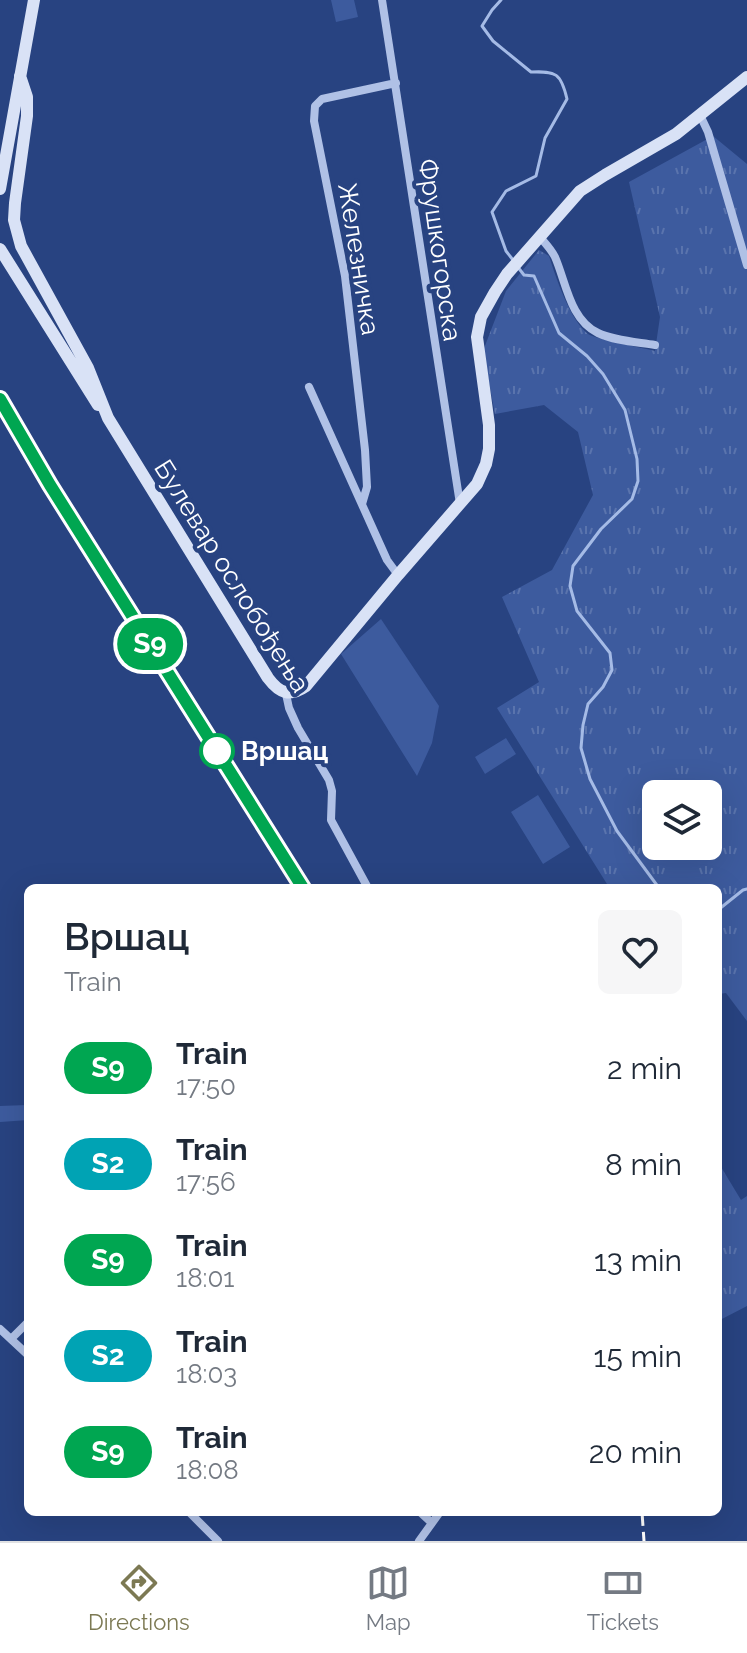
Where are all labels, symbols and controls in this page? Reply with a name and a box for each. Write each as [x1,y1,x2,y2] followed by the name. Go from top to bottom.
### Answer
[412,157,468,343] street label: Фрушкогорска
[332,181,386,337] street label: Железничка
[148,454,316,698] street label: Булевар ослобођења
[114,618,186,670] line badge: S9
[133,627,167,660] text: S9
[200,734,234,768] marker: Вршац
[241,736,328,766] place label: Вршац
[642,780,722,860] map controls
[642,780,722,860] button: layers
[598,910,682,994] button: heart
[64,914,190,959] text: Вршац
[64,967,122,997] text: Train
[176,1036,248,1071] text: Train
[91,1051,125,1084] text: S9
[607,1051,682,1086] text: 2 min
[176,1071,236,1101] text: 17:50
[176,1132,248,1167] text: Train
[92,1147,124,1180] text: S2
[605,1147,682,1182] text: 8 min
[176,1167,236,1197] text: 17:56
[176,1228,248,1263] text: Train
[91,1243,125,1276] text: S9
[594,1243,682,1278] text: 13 min
[176,1263,234,1293] text: 18:01
[176,1324,248,1359] text: Train
[92,1339,124,1372] text: S2
[594,1339,682,1374] text: 15 min
[176,1359,237,1389] text: 18:03
[176,1420,248,1455] text: Train
[91,1435,125,1468] text: S9
[589,1435,682,1470] text: 20 min
[176,1455,239,1485] text: 18:08
[88,1561,190,1635] tab: Directions
[366,1561,411,1635] tab: Map
[587,1561,659,1635] tab: Tickets

